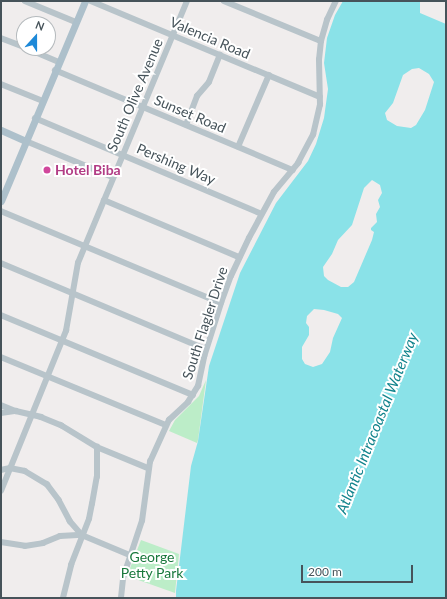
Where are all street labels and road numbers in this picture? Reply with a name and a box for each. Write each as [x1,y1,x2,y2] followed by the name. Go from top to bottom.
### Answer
[167,14,253,62] street label: Valencia Road
[103,36,167,154] street label: South Olive Avenue
[152,91,228,137] street label: Sunset Road
[134,140,218,188] street label: Pershing Way
[179,264,231,382] street label: South Flagler Drive

